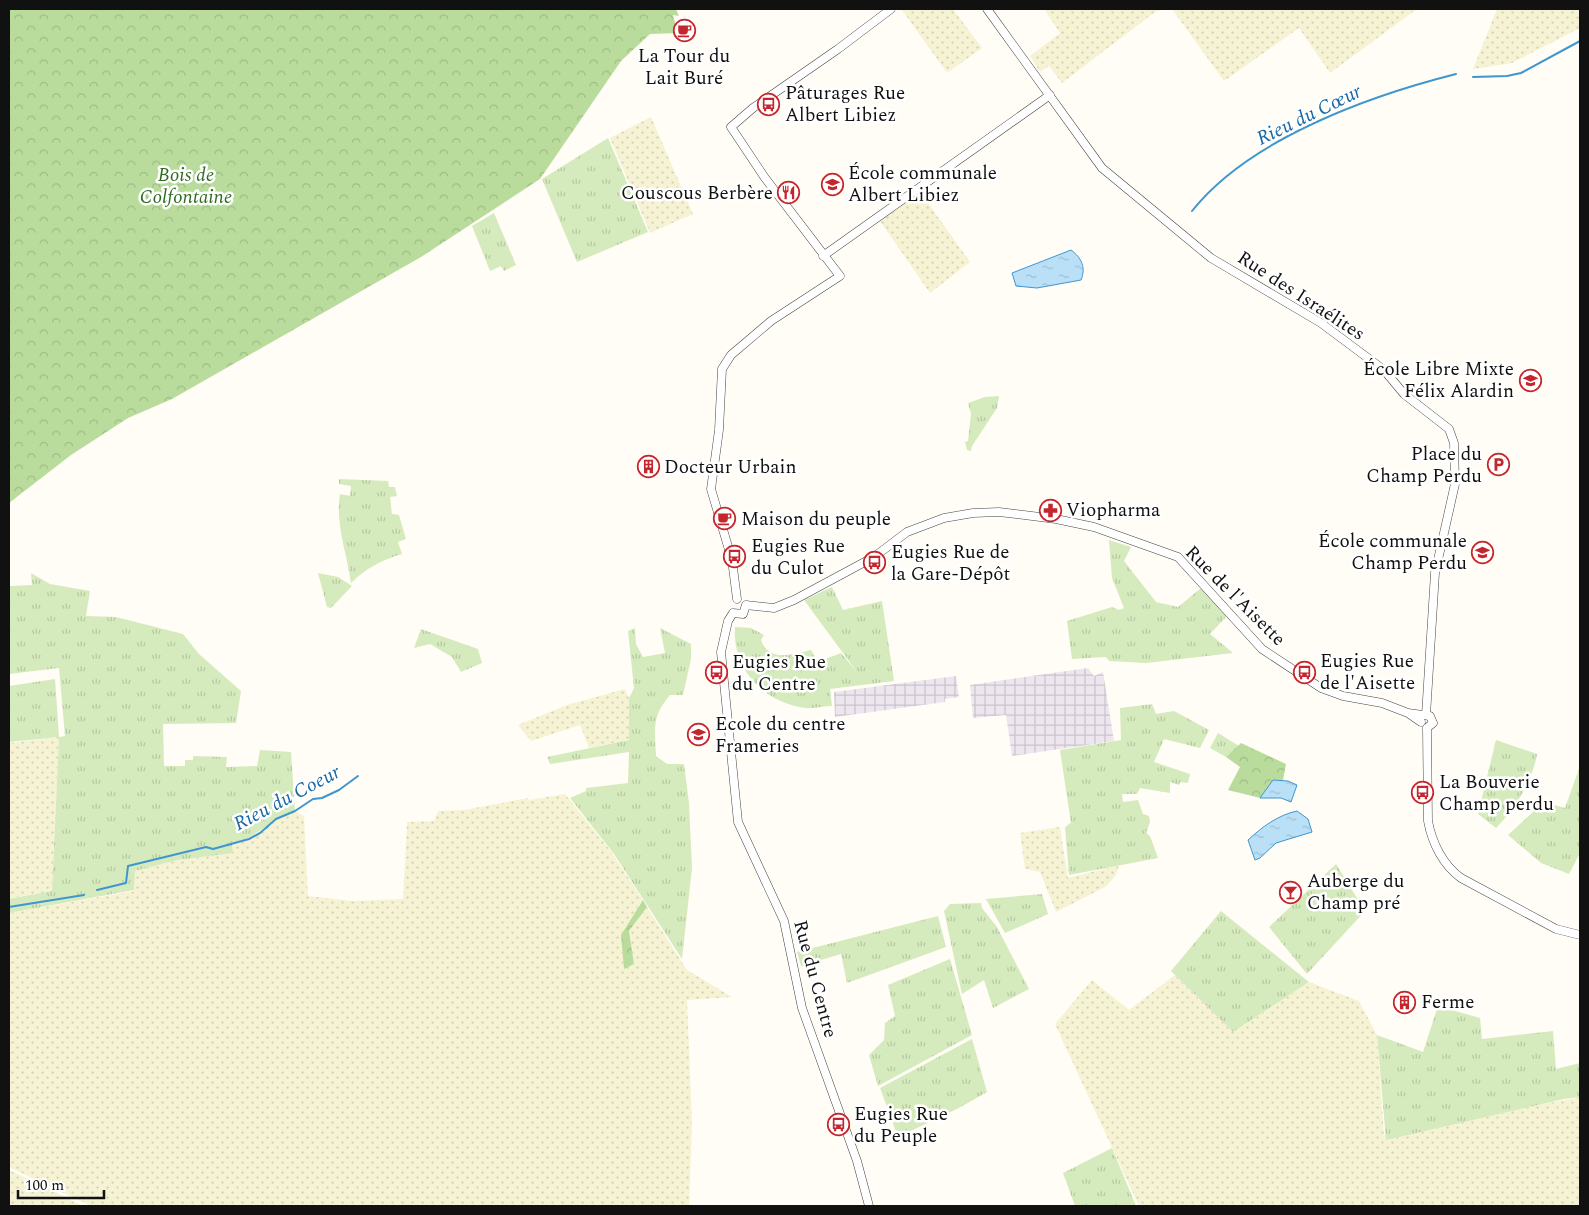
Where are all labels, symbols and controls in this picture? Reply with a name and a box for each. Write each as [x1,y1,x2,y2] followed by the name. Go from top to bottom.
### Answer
[672,18,696,42] cafe icon: La Tour du Lait Buré
[638,42,731,93] place label: La Tour du Lait Buré
[1251,76,1368,153] water label: Rieu du Cœur
[785,79,905,130] place label: Pâturages Rue Albert Libiez
[757,92,781,116] bus stop icon: Pâturages Rue Albert Libiez
[848,159,997,210] place label: École communale Albert Libiez
[140,161,232,212] park label: Bois de Colfontaine
[820,172,844,196] school or university icon: École communale Albert Libiez
[621,179,773,208] place label: Couscous Berbère
[777,181,801,205] restaurant icon: Couscous Berbère
[1231,244,1371,348] street label: Rue des Israélites
[1363,355,1514,406] place label: École Libre Mixte Félix Alardin
[1518,368,1542,392] school or university icon: École Libre Mixte Félix Alardin
[1366,440,1482,491] place label: Place du Champ Perdu
[664,453,797,482] place label: Docteur Urbain
[1486,453,1510,477] parking icon: Place du Champ Perdu
[636,455,660,479] building icon: Docteur Urbain
[1066,496,1161,525] place label: Viopharma
[1038,498,1062,522] pharmacy icon: Viopharma
[741,505,891,534] place label: Maison du peuple
[713,507,737,531] cafe icon: Maison du peuple
[1318,527,1467,578] place label: École communale Champ Perdu
[751,532,845,583] place label: Eugies Rue du Culot
[891,538,1011,589] place label: Eugies Rue de la Gare-Dépôt
[1178,539,1292,653] street label: Rue de l'Aisette
[1471,540,1495,564] school or university icon: École communale Champ Perdu
[723,545,747,569] bus stop icon: Eugies Rue du Culot
[863,551,887,575] bus stop icon: Eugies Rue de la Gare-Dépôt
[1320,647,1415,698] place label: Eugies Rue de l'Aisette
[732,648,826,699] place label: Eugies Rue du Centre
[1292,660,1316,684] bus stop icon: Eugies Rue de l'Aisette
[704,661,728,685] bus stop icon: Eugies Rue du Centre
[715,710,845,761] place label: Ecole du centre Frameries
[687,723,711,747] school or university icon: Ecole du centre Frameries
[228,757,347,839] water label: Rieu du Coeur
[1439,768,1554,819] place label: La Bouverie Champ perdu
[1411,781,1435,805] bus stop icon: La Bouverie Champ perdu
[1307,867,1405,918] place label: Auberge du Champ pré
[1279,880,1303,904] bar icon: Auberge du Champ pré
[785,917,845,1041] street label: Rue du Centre
[1421,988,1474,1017] place label: Ferme
[1393,990,1417,1014] building icon: Ferme
[854,1100,948,1151] place label: Eugies Rue du Peuple
[826,1113,850,1137] bus stop icon: Eugies Rue du Peuple
[18,1168,104,1200] scale bar
[25,1174,64,1197] text: 100 m

